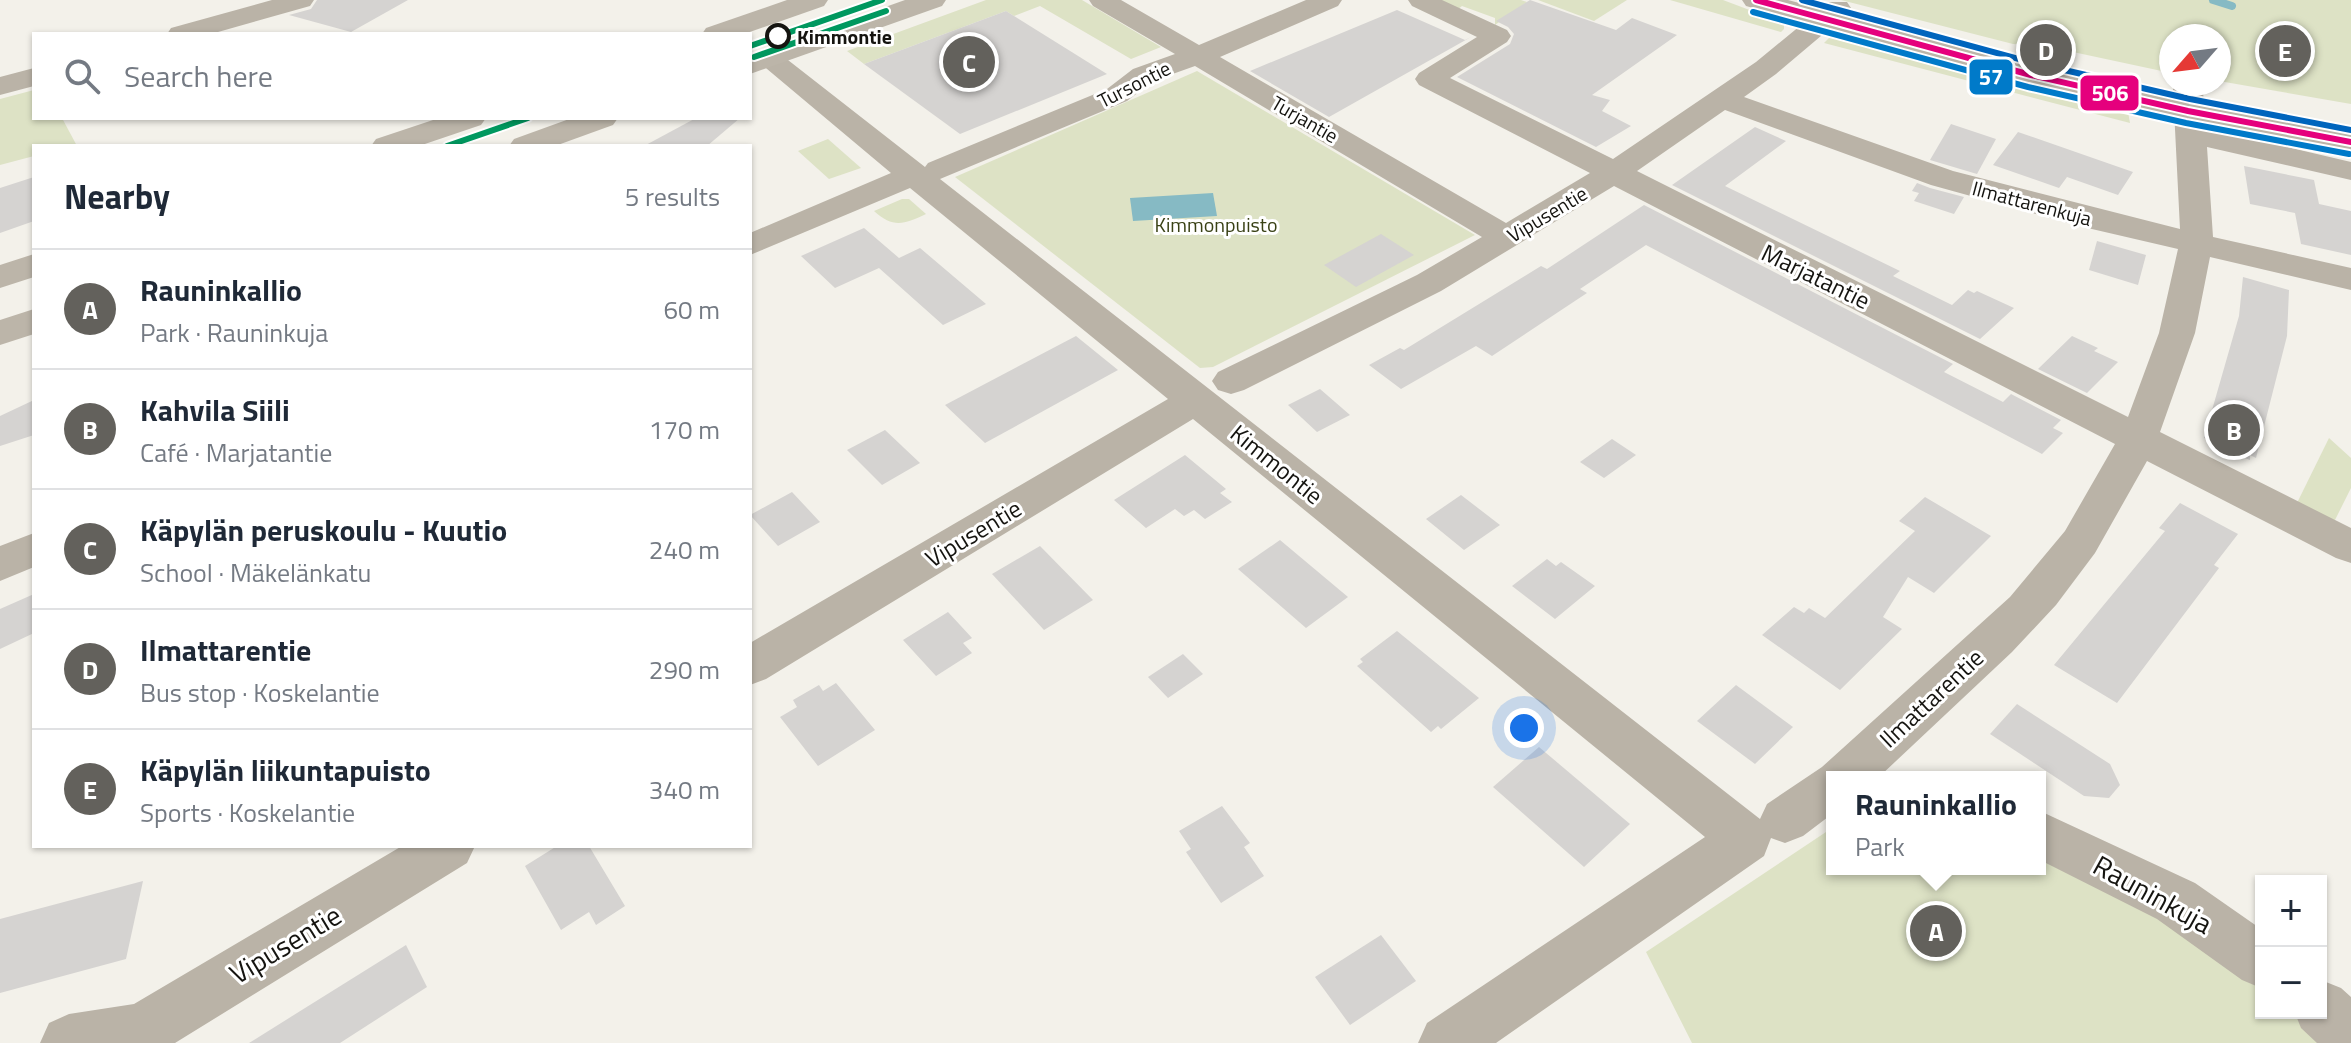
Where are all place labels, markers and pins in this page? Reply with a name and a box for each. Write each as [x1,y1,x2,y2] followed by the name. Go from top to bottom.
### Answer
[2020,20,2072,80] pin: D
[797,21,892,52] place label: Kimmontie
[2259,21,2311,81] pin: E
[766,24,790,48] marker: Kimmontie
[943,32,995,92] pin: C
[2208,400,2260,460] pin: B
[1910,901,1962,961] pin: A

